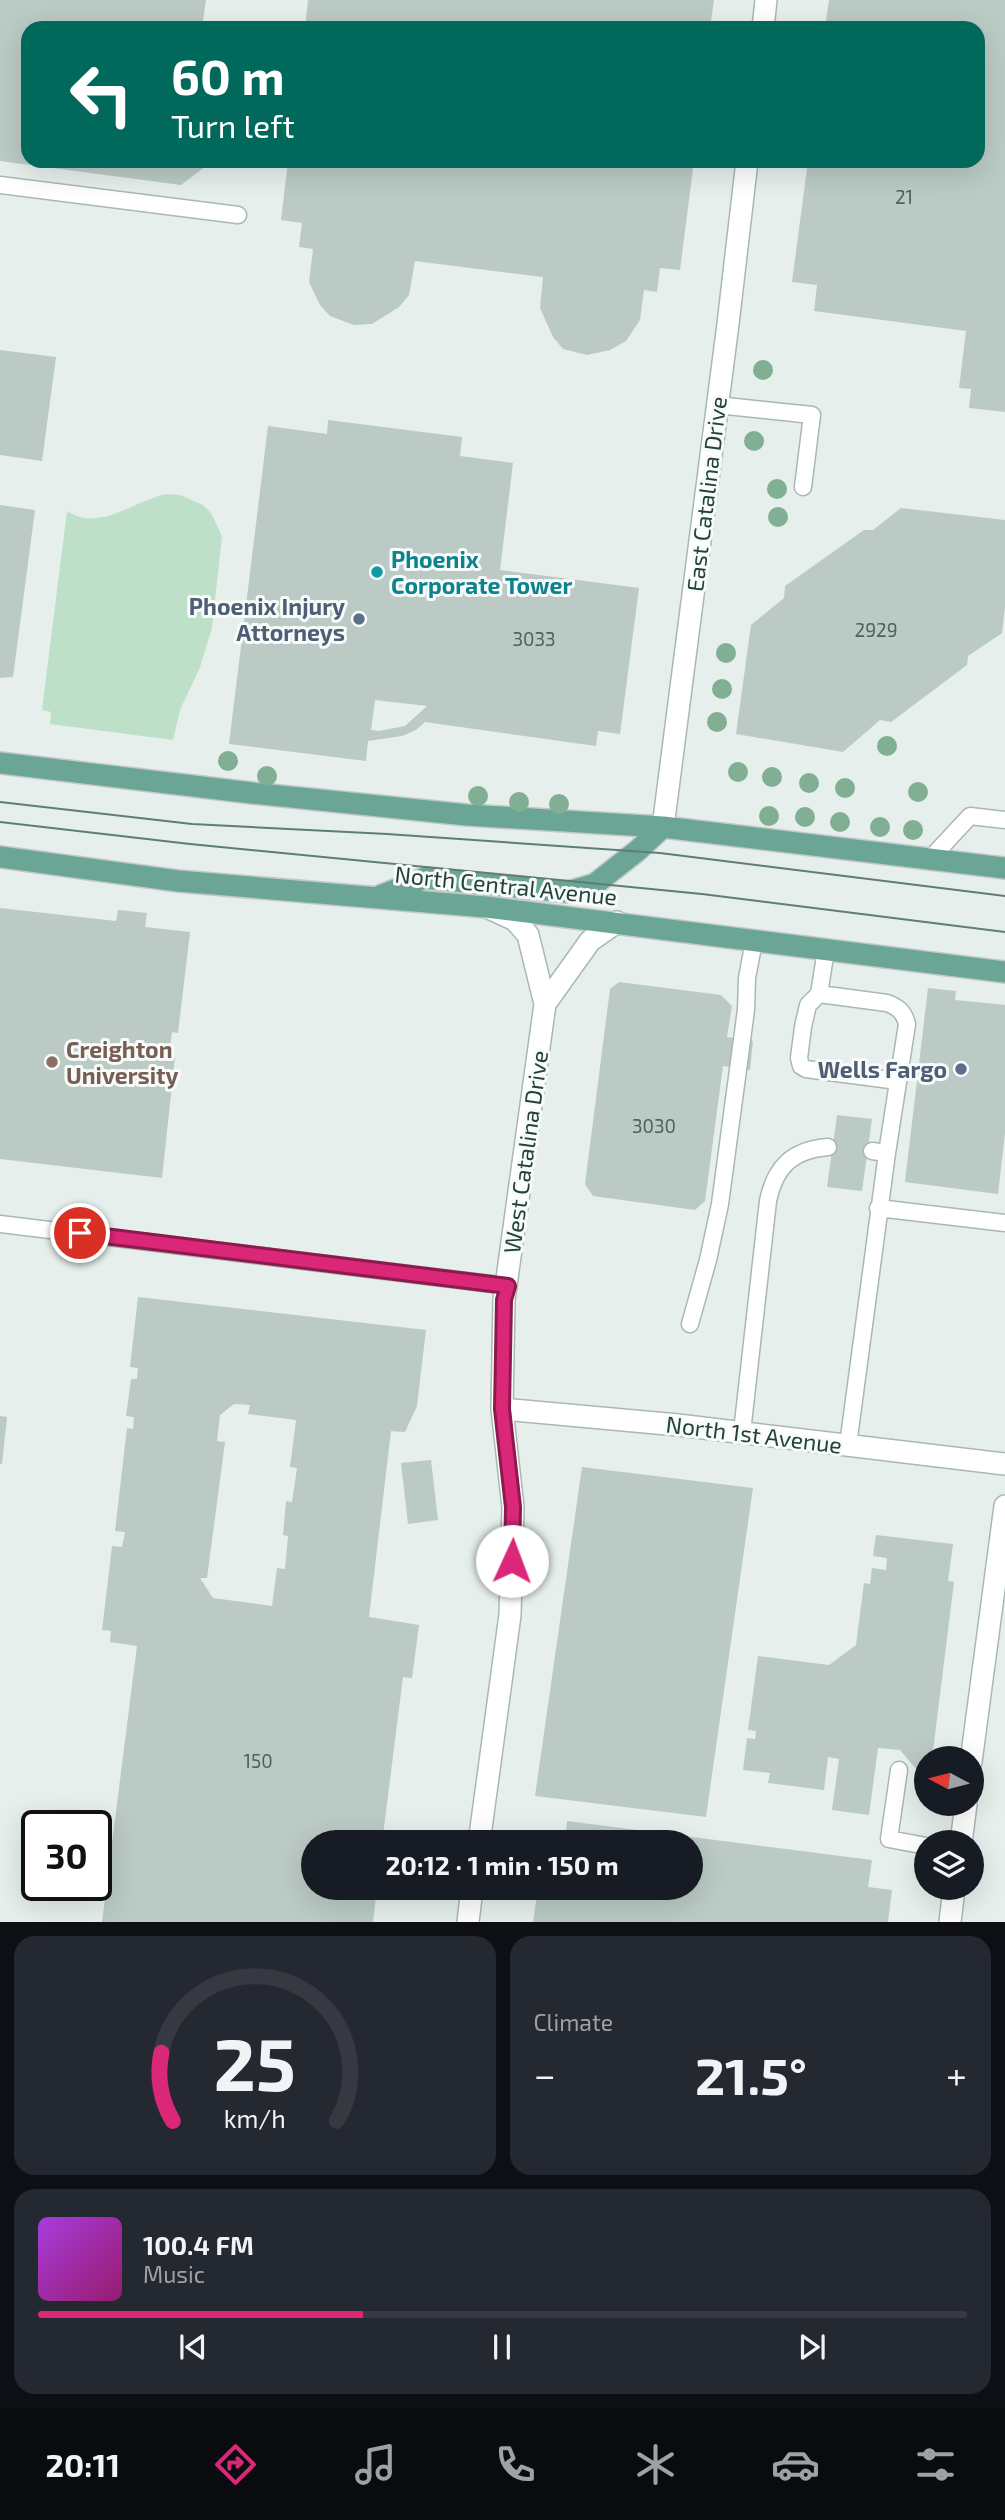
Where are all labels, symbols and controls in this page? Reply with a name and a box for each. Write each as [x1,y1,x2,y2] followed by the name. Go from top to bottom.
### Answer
[171,46,285,105] text: 60 m
[56,49,147,140] icon: left
[171,106,295,144] text: Turn left
[895,185,913,208] house number: 21
[680,395,732,593] street label: East Catalina Drive
[391,545,572,599] place label: Phoenix Corporate Tower
[369,564,385,580] marker: Phoenix Corporate Tower
[189,592,345,646] place label: Phoenix Injury Attorneys
[351,611,367,627] marker: Phoenix Injury Attorneys
[854,618,898,641] house number: 2929
[512,627,556,650] house number: 3033
[394,859,618,911] street label: North Central Avenue
[66,1035,179,1089] place label: Creighton University
[497,1049,553,1255] street label: West Catalina Drive
[44,1054,60,1070] marker: Creighton University
[818,1055,947,1083] place label: Wells Fargo
[953,1061,969,1077] marker: Wells Fargo
[632,1114,676,1137] house number: 3030
[50,1203,110,1263] pin
[61,1214,99,1252] icon: arrive
[664,1409,844,1459] street label: North 1st Avenue
[475,1524,549,1598] position arrow
[914,1746,984,1816] north arrow
[914,1746,984,1900] map controls
[243,1749,273,1772] house number: 150
[21,1810,112,1901] speed limit sign: 30
[914,1830,984,1900] button: layers
[385,1849,619,1880] text: 20:12 · 1 min · 150 m
[534,2008,613,2036] text: Climate
[214,2019,296,2107] text: 25
[695,2043,807,2105] text: 21.5°
[534,2051,556,2097] text: −
[946,2051,967,2097] text: +
[224,2103,286,2133] text: km/h
[143,2229,254,2260] text: 100.4 FM
[143,2260,205,2288] text: Music
[174,2328,212,2366] icon: previous
[483,2328,521,2366] icon: pause
[793,2328,831,2366] icon: next
[211,2440,260,2489] icon: directions
[351,2440,400,2489] icon: music
[491,2440,540,2489] icon: phone
[631,2440,680,2489] icon: climate
[771,2440,820,2489] icon: car
[911,2440,960,2489] icon: filters
[45,2445,120,2483] text: 20:11

